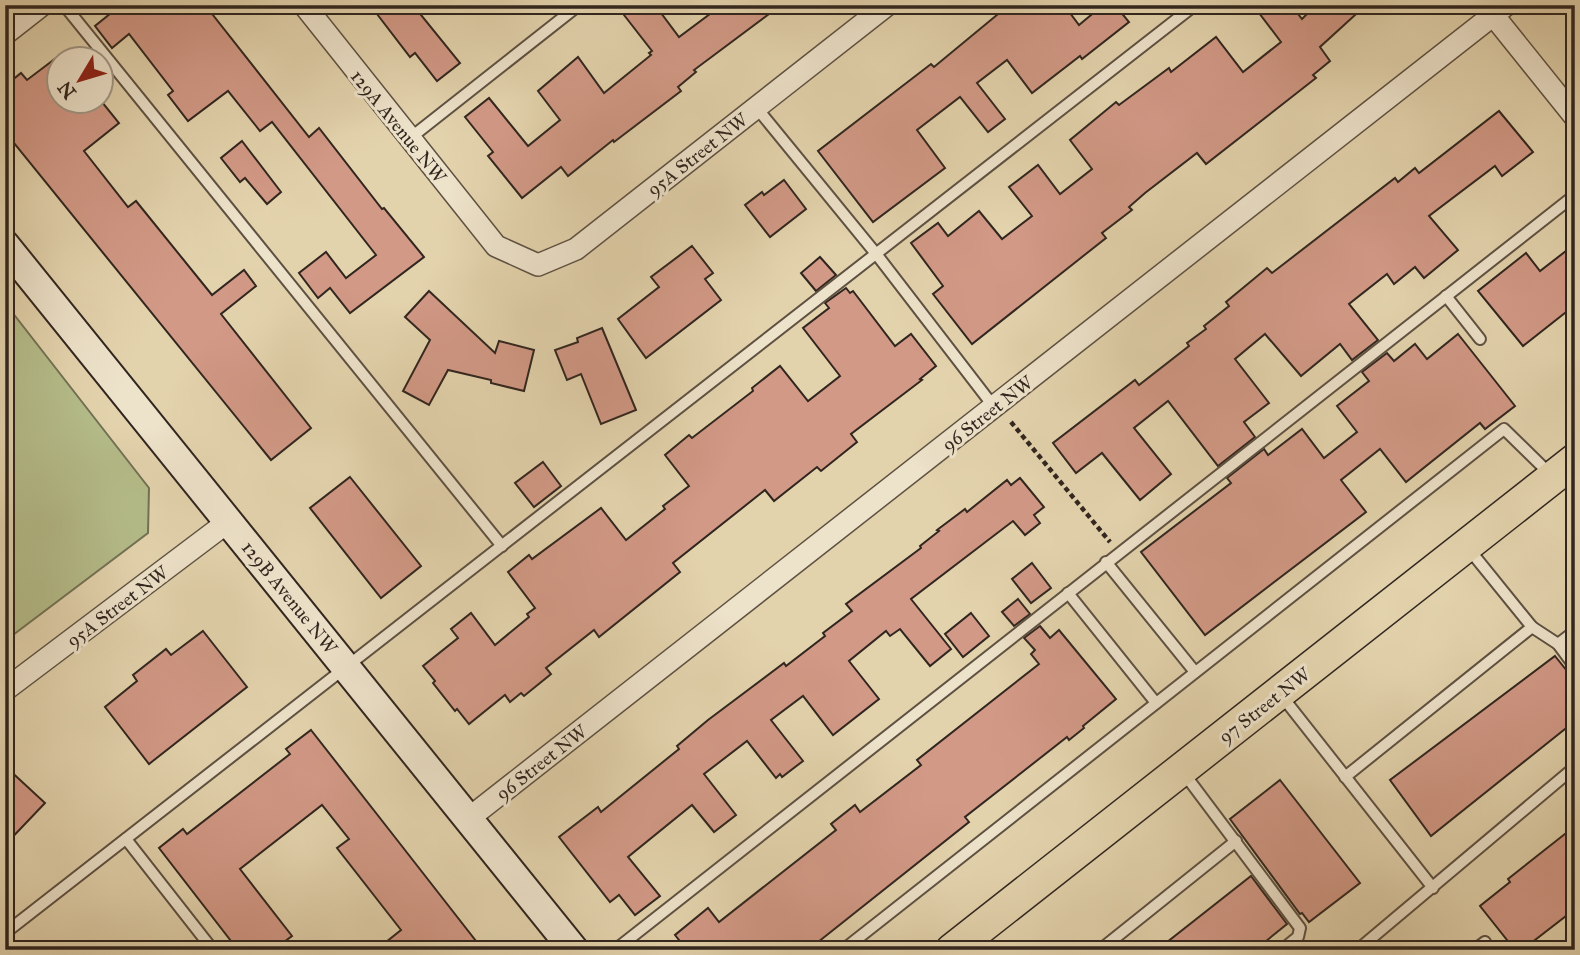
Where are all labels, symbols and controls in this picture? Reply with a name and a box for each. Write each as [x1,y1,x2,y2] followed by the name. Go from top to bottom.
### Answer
[46,46,116,116] north arrow
[346,65,452,188] street label: 129A Avenue NW
[53,77,81,104] text: N
[642,107,753,201] street label: 95A Street NW
[937,370,1038,456] street label: 96 Street NW
[237,536,343,659] street label: 129B Avenue NW
[62,560,173,652] street label: 95A Street NW
[1214,662,1315,748] street label: 97 Street NW
[491,719,592,805] street label: 96 Street NW

